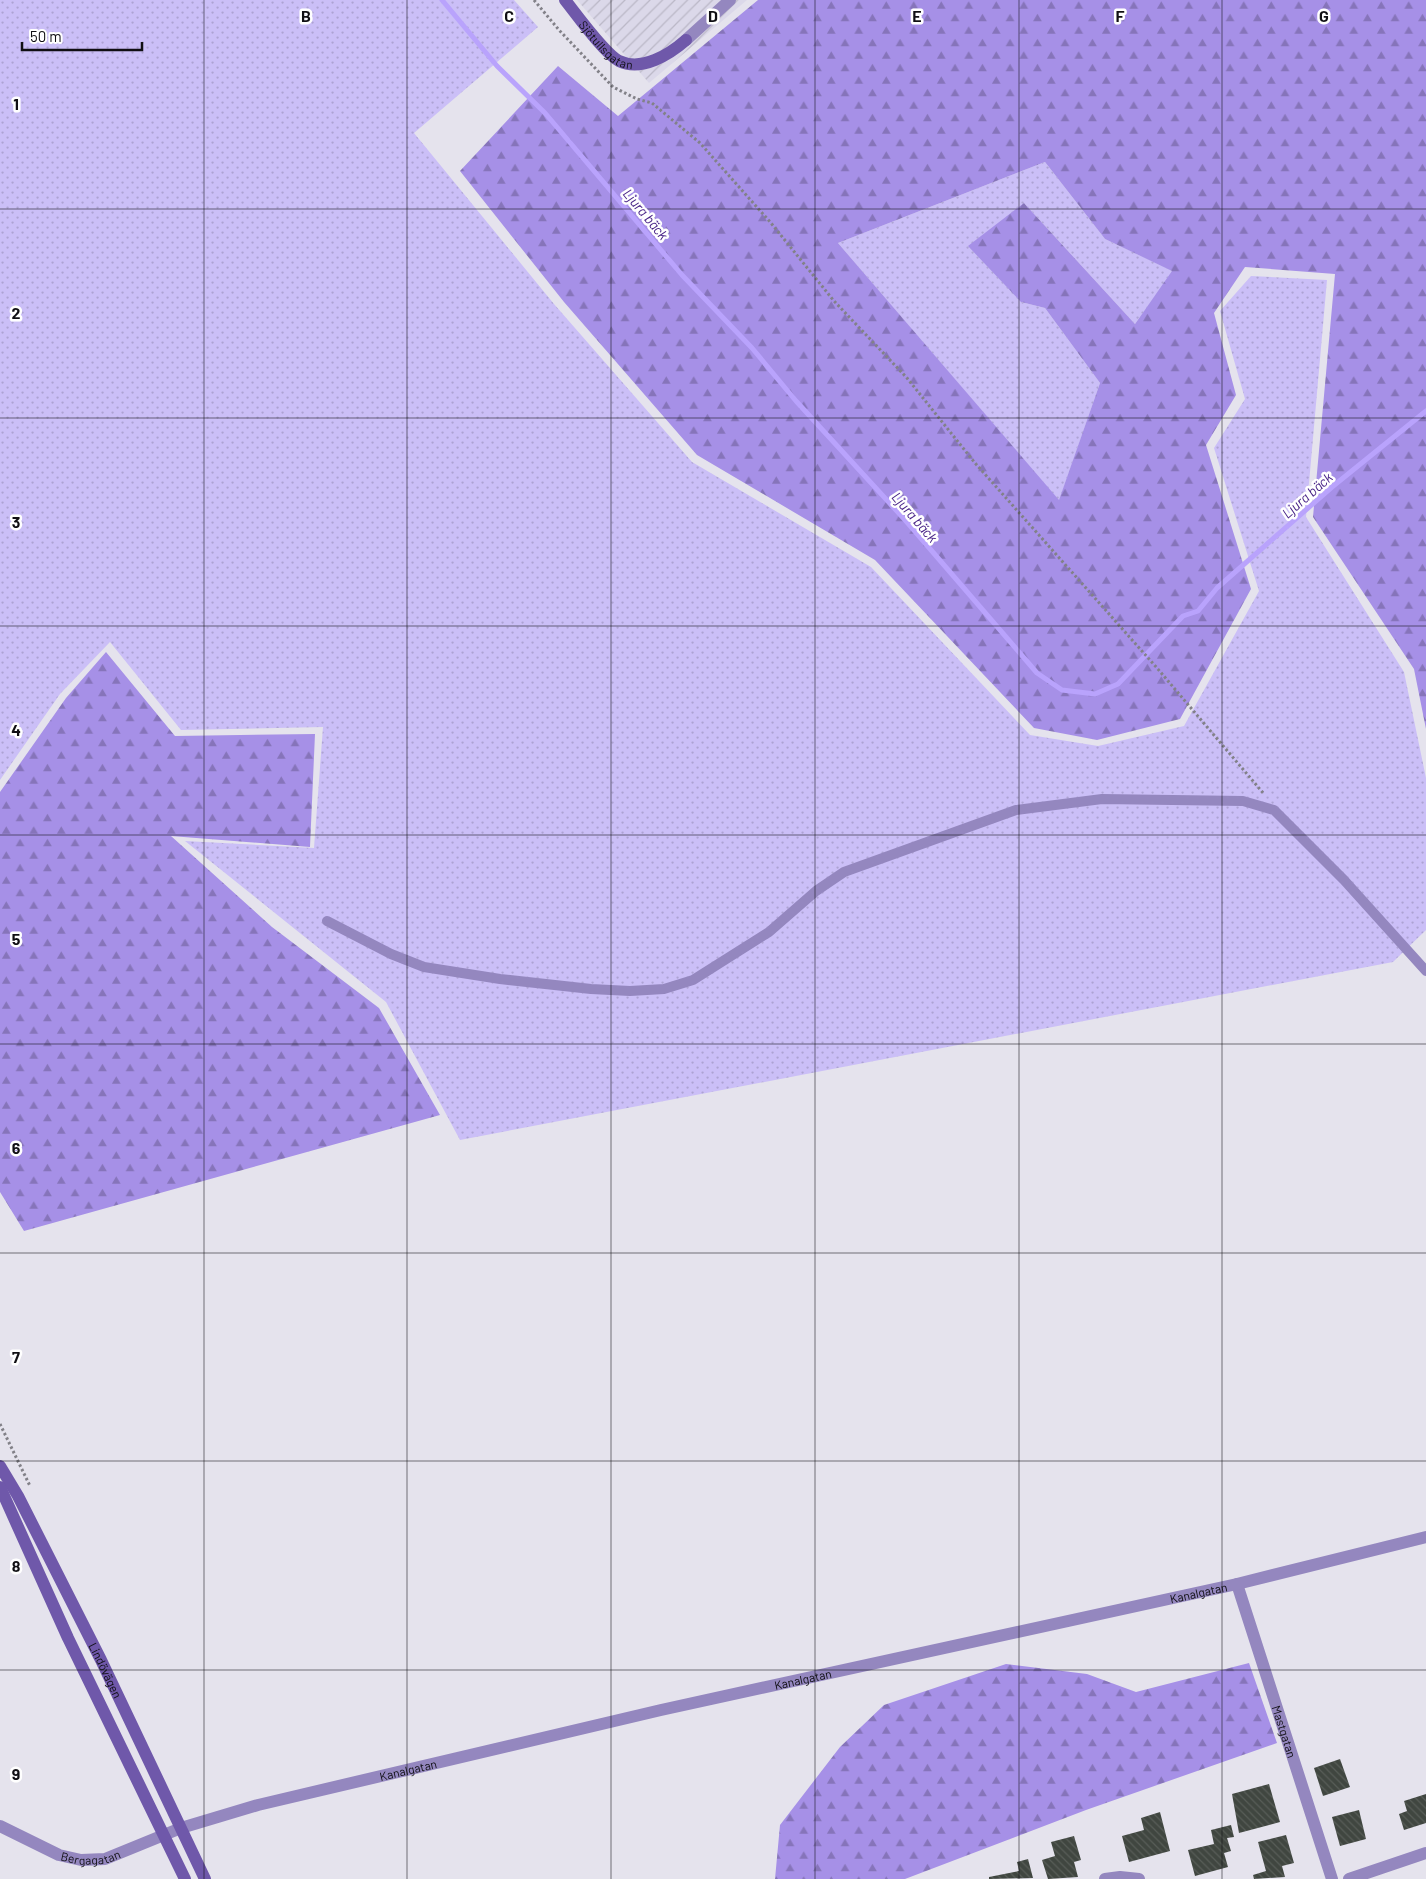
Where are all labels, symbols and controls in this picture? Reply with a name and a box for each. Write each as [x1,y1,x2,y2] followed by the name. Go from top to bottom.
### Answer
[301,6,311,25] text: B
[504,6,514,25] text: C
[708,6,718,25] text: D
[912,6,922,25] text: E
[1116,6,1125,25] text: F
[1319,6,1329,25] text: G
[576,18,634,71] street label: Sjötullsgatan
[22,20,142,52] scale bar
[30,27,62,45] text: 50 m
[13,94,19,113] text: 1
[620,185,672,243] water label: Ljura bäck
[12,303,21,322] text: 2
[1278,468,1336,522] water label: Ljura bäck
[888,488,942,546] water label: Ljura bäck
[12,512,20,531] text: 3
[11,720,21,739] text: 4
[12,929,21,948] text: 5
[12,1138,21,1157] text: 6
[12,1347,20,1366] text: 7
[12,1556,21,1575] text: 8
[1168,1579,1228,1606] street label: Kanalgatan
[86,1640,125,1700] street label: Lindövägen
[773,1666,833,1692] street label: Kanalgatan
[1270,1704,1299,1760] street label: Mastgatan
[378,1756,438,1783] street label: Kanalgatan
[12,1764,20,1783] text: 9
[60,1847,122,1867] street label: Bergagatan

